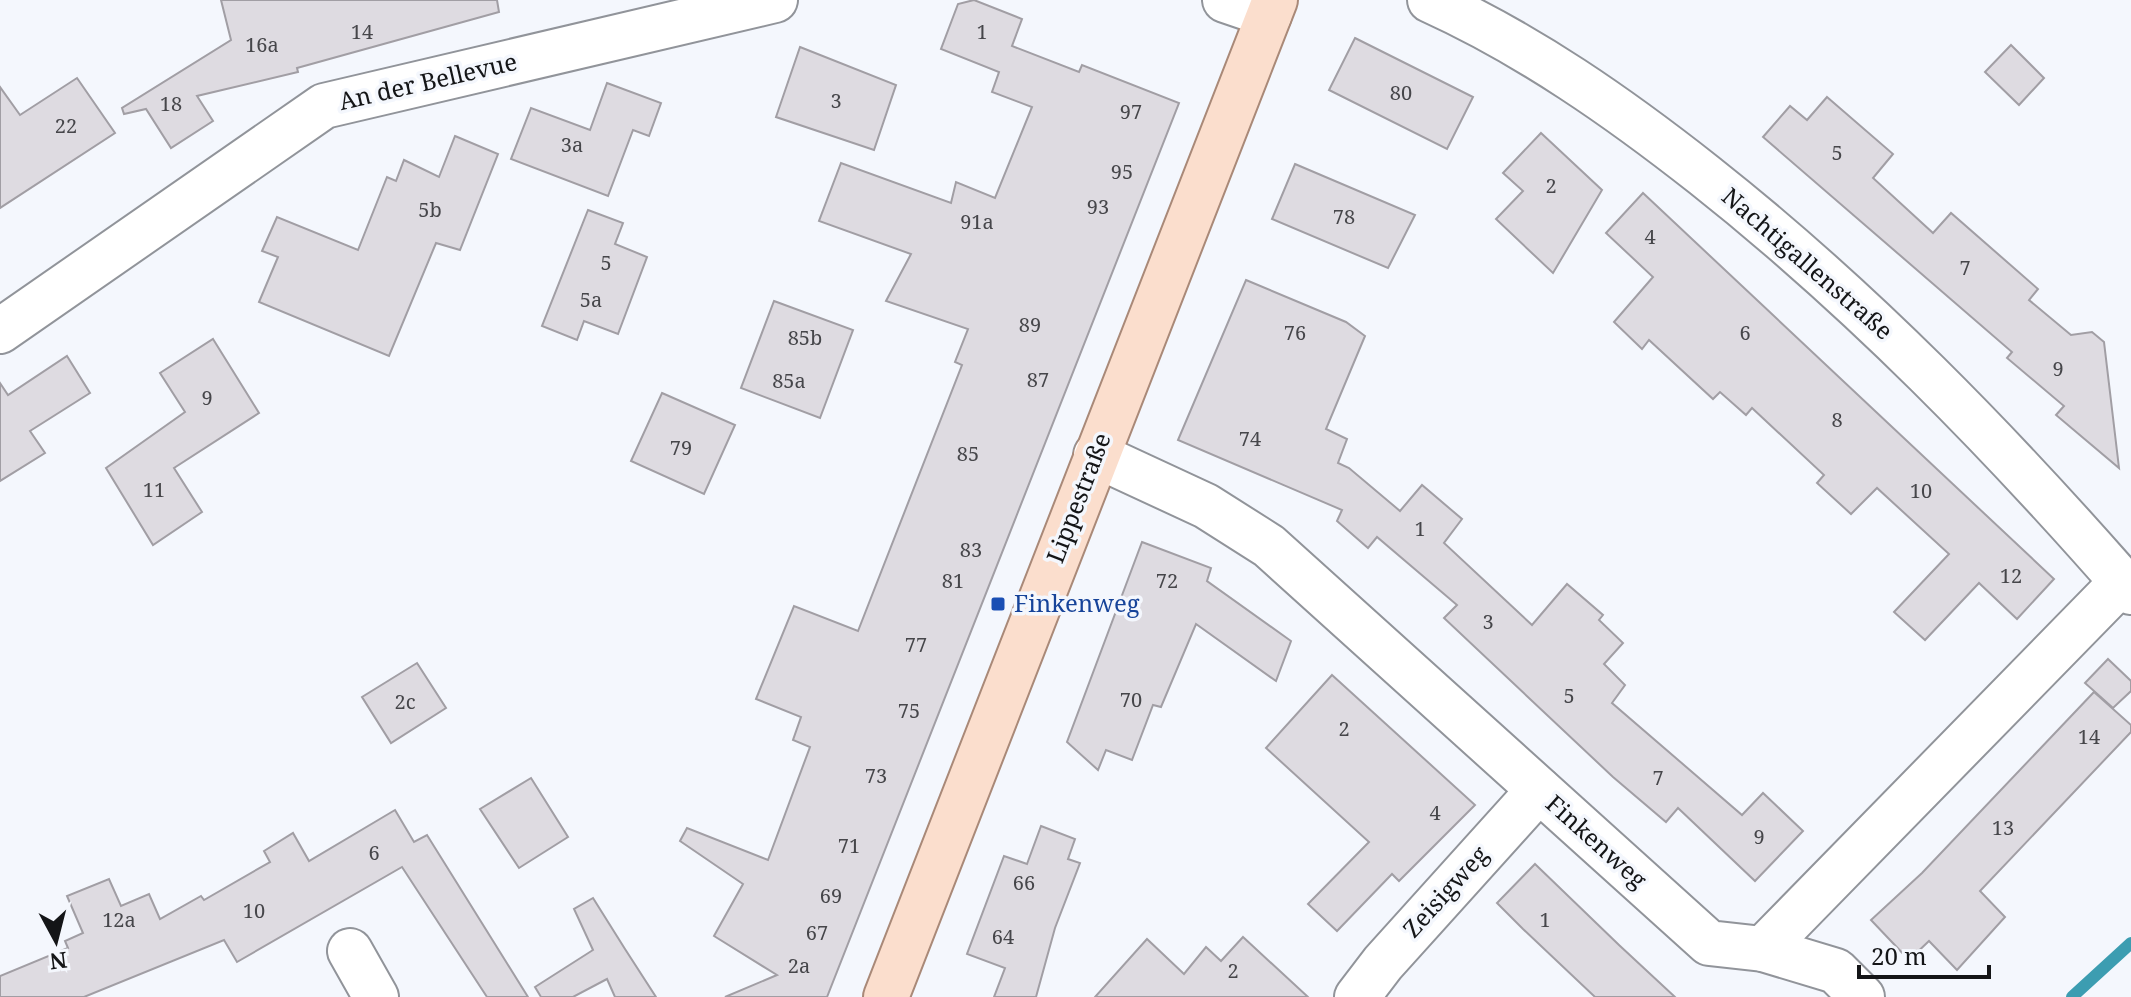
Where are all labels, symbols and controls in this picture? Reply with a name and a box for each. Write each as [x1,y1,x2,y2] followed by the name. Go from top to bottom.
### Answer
[351,18,373,45] house number: 14
[976,18,988,45] house number: 1
[245,31,279,58] house number: 16a
[335,44,520,117] street label: An der Bellevue
[1390,79,1412,106] house number: 80
[830,87,842,114] house number: 3
[160,90,182,117] house number: 18
[1120,98,1142,125] house number: 97
[55,112,77,139] house number: 22
[561,131,583,158] house number: 3a
[1831,139,1843,166] house number: 5
[1111,158,1133,185] house number: 95
[1545,172,1557,199] house number: 2
[1715,179,1901,346] street label: Nachtigallenstraße
[1087,193,1109,220] house number: 93
[418,196,442,223] house number: 5b
[1333,203,1355,230] house number: 78
[960,208,994,235] house number: 91a
[1644,223,1656,250] house number: 4
[600,249,612,276] house number: 5
[1959,254,1971,281] house number: 7
[580,286,602,313] house number: 5a
[1019,311,1041,338] house number: 89
[1284,319,1306,346] house number: 76
[1739,319,1751,346] house number: 6
[788,324,822,351] house number: 85b
[2052,355,2064,382] house number: 9
[1027,366,1049,393] house number: 87
[772,367,806,394] house number: 85a
[201,384,213,411] house number: 9
[1831,406,1843,433] house number: 8
[1239,425,1261,452] house number: 74
[1038,428,1118,567] street label: Lippestraße
[670,434,692,461] house number: 79
[957,440,979,467] house number: 85
[143,476,165,503] house number: 11
[1910,477,1932,504] house number: 10
[1414,515,1426,542] house number: 1
[960,536,982,563] house number: 83
[2000,562,2022,589] house number: 12
[942,567,964,594] house number: 81
[1156,567,1178,594] house number: 72
[1014,586,1140,619] place label: Finkenweg
[989,595,1007,613] marker: Finkenweg
[1482,608,1494,635] house number: 3
[905,631,927,658] house number: 77
[1563,682,1575,709] house number: 5
[1120,686,1142,713] house number: 70
[394,688,416,715] house number: 2c
[898,697,920,724] house number: 75
[1338,715,1350,742] house number: 2
[2078,723,2100,750] house number: 14
[865,762,887,789] house number: 73
[1652,764,1664,791] house number: 7
[1539,787,1655,895] street label: Finkenweg
[1429,799,1441,826] house number: 4
[1992,814,2014,841] house number: 13
[1753,823,1765,850] house number: 9
[838,832,860,859] house number: 71
[1395,838,1495,944] street label: Zeisigweg
[368,839,380,866] house number: 6
[1013,869,1035,896] house number: 66
[820,882,842,909] house number: 69
[243,897,265,924] house number: 10
[16,901,96,981] north arrow
[102,906,136,933] house number: 12a
[1539,906,1551,933] house number: 1
[806,919,828,946] house number: 67
[992,923,1014,950] house number: 64
[1859,929,1989,979] scale bar
[1871,939,1927,972] text: 20 m
[48,946,69,978] text: N
[788,952,810,979] house number: 2a
[1227,957,1239,984] house number: 2

